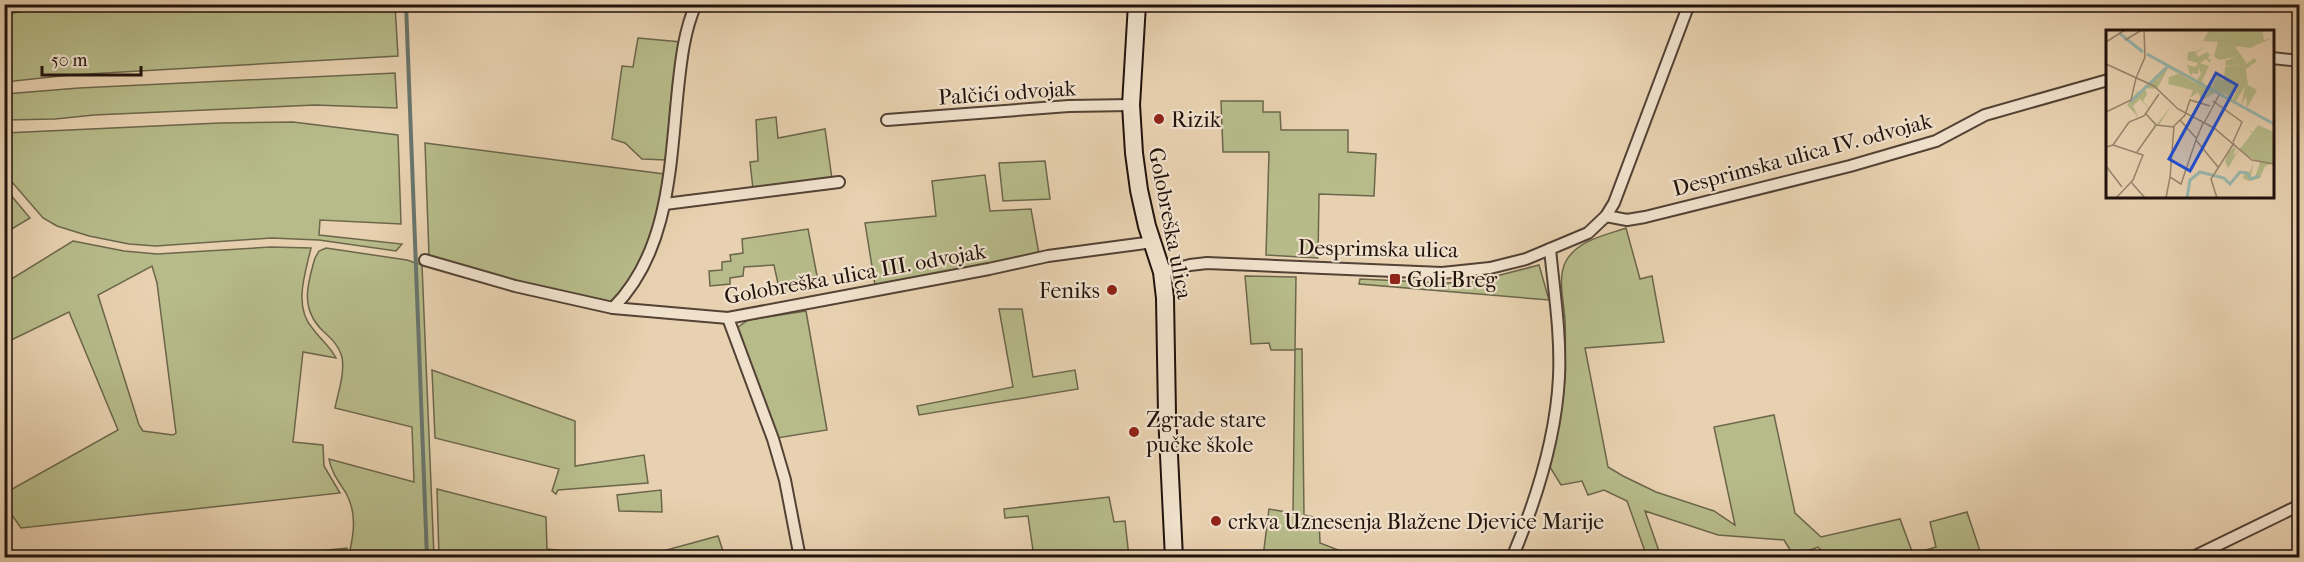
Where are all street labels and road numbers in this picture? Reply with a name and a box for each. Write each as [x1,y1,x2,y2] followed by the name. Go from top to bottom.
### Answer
[937,75,1077,111] street label: Palčići odvojak
[1670,108,1936,202] street label: Desprimska ulica IV. odvojak
[1143,145,1198,302] street label: Golobreška ulica
[1297,235,1459,263] street label: Desprimska ulica
[722,238,989,310] street label: Golobreška ulica III. odvojak

